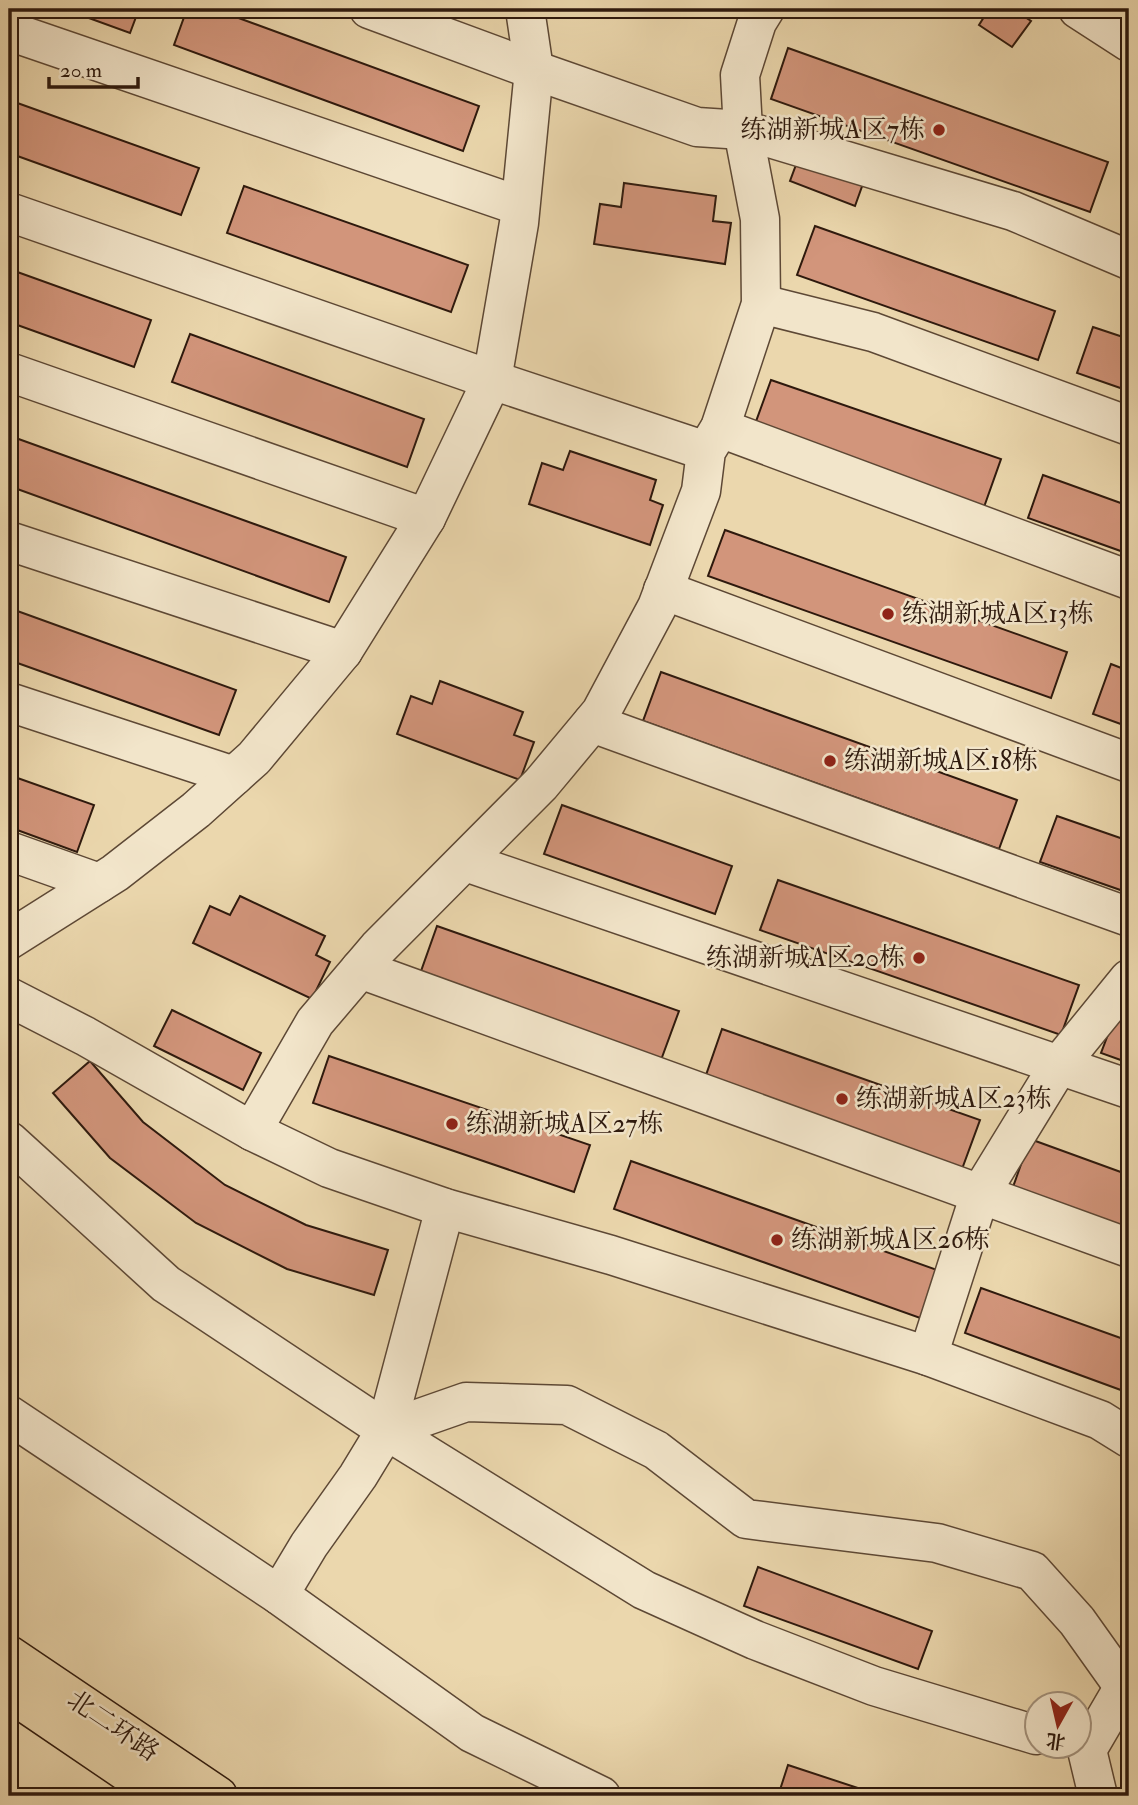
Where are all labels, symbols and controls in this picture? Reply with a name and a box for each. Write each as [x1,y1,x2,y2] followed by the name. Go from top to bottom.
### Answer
[49,46,138,90] scale bar
[60,57,102,84] text: 20 m
[741,114,925,146] place label: 练湖新城A区7栋
[931,122,947,138] marker: 练湖新城A区7栋
[902,598,1094,630] place label: 练湖新城A区13栋
[880,606,896,622] marker: 练湖新城A区13栋
[844,745,1038,777] place label: 练湖新城A区18栋
[822,753,838,769] marker: 练湖新城A区18栋
[706,942,905,974] place label: 练湖新城A区20栋
[911,950,927,966] marker: 练湖新城A区20栋
[856,1083,1052,1115] place label: 练湖新城A区23栋
[834,1091,850,1107] marker: 练湖新城A区23栋
[466,1108,664,1140] place label: 练湖新城A区27栋
[444,1116,460,1132] marker: 练湖新城A区27栋
[791,1224,990,1256] place label: 练湖新城A区26栋
[769,1232,785,1248] marker: 练湖新城A区26栋
[61,1684,165,1768] street label: 北二环路
[1023,1689,1092,1759] north arrow
[1045,1728,1067,1754] text: 北

